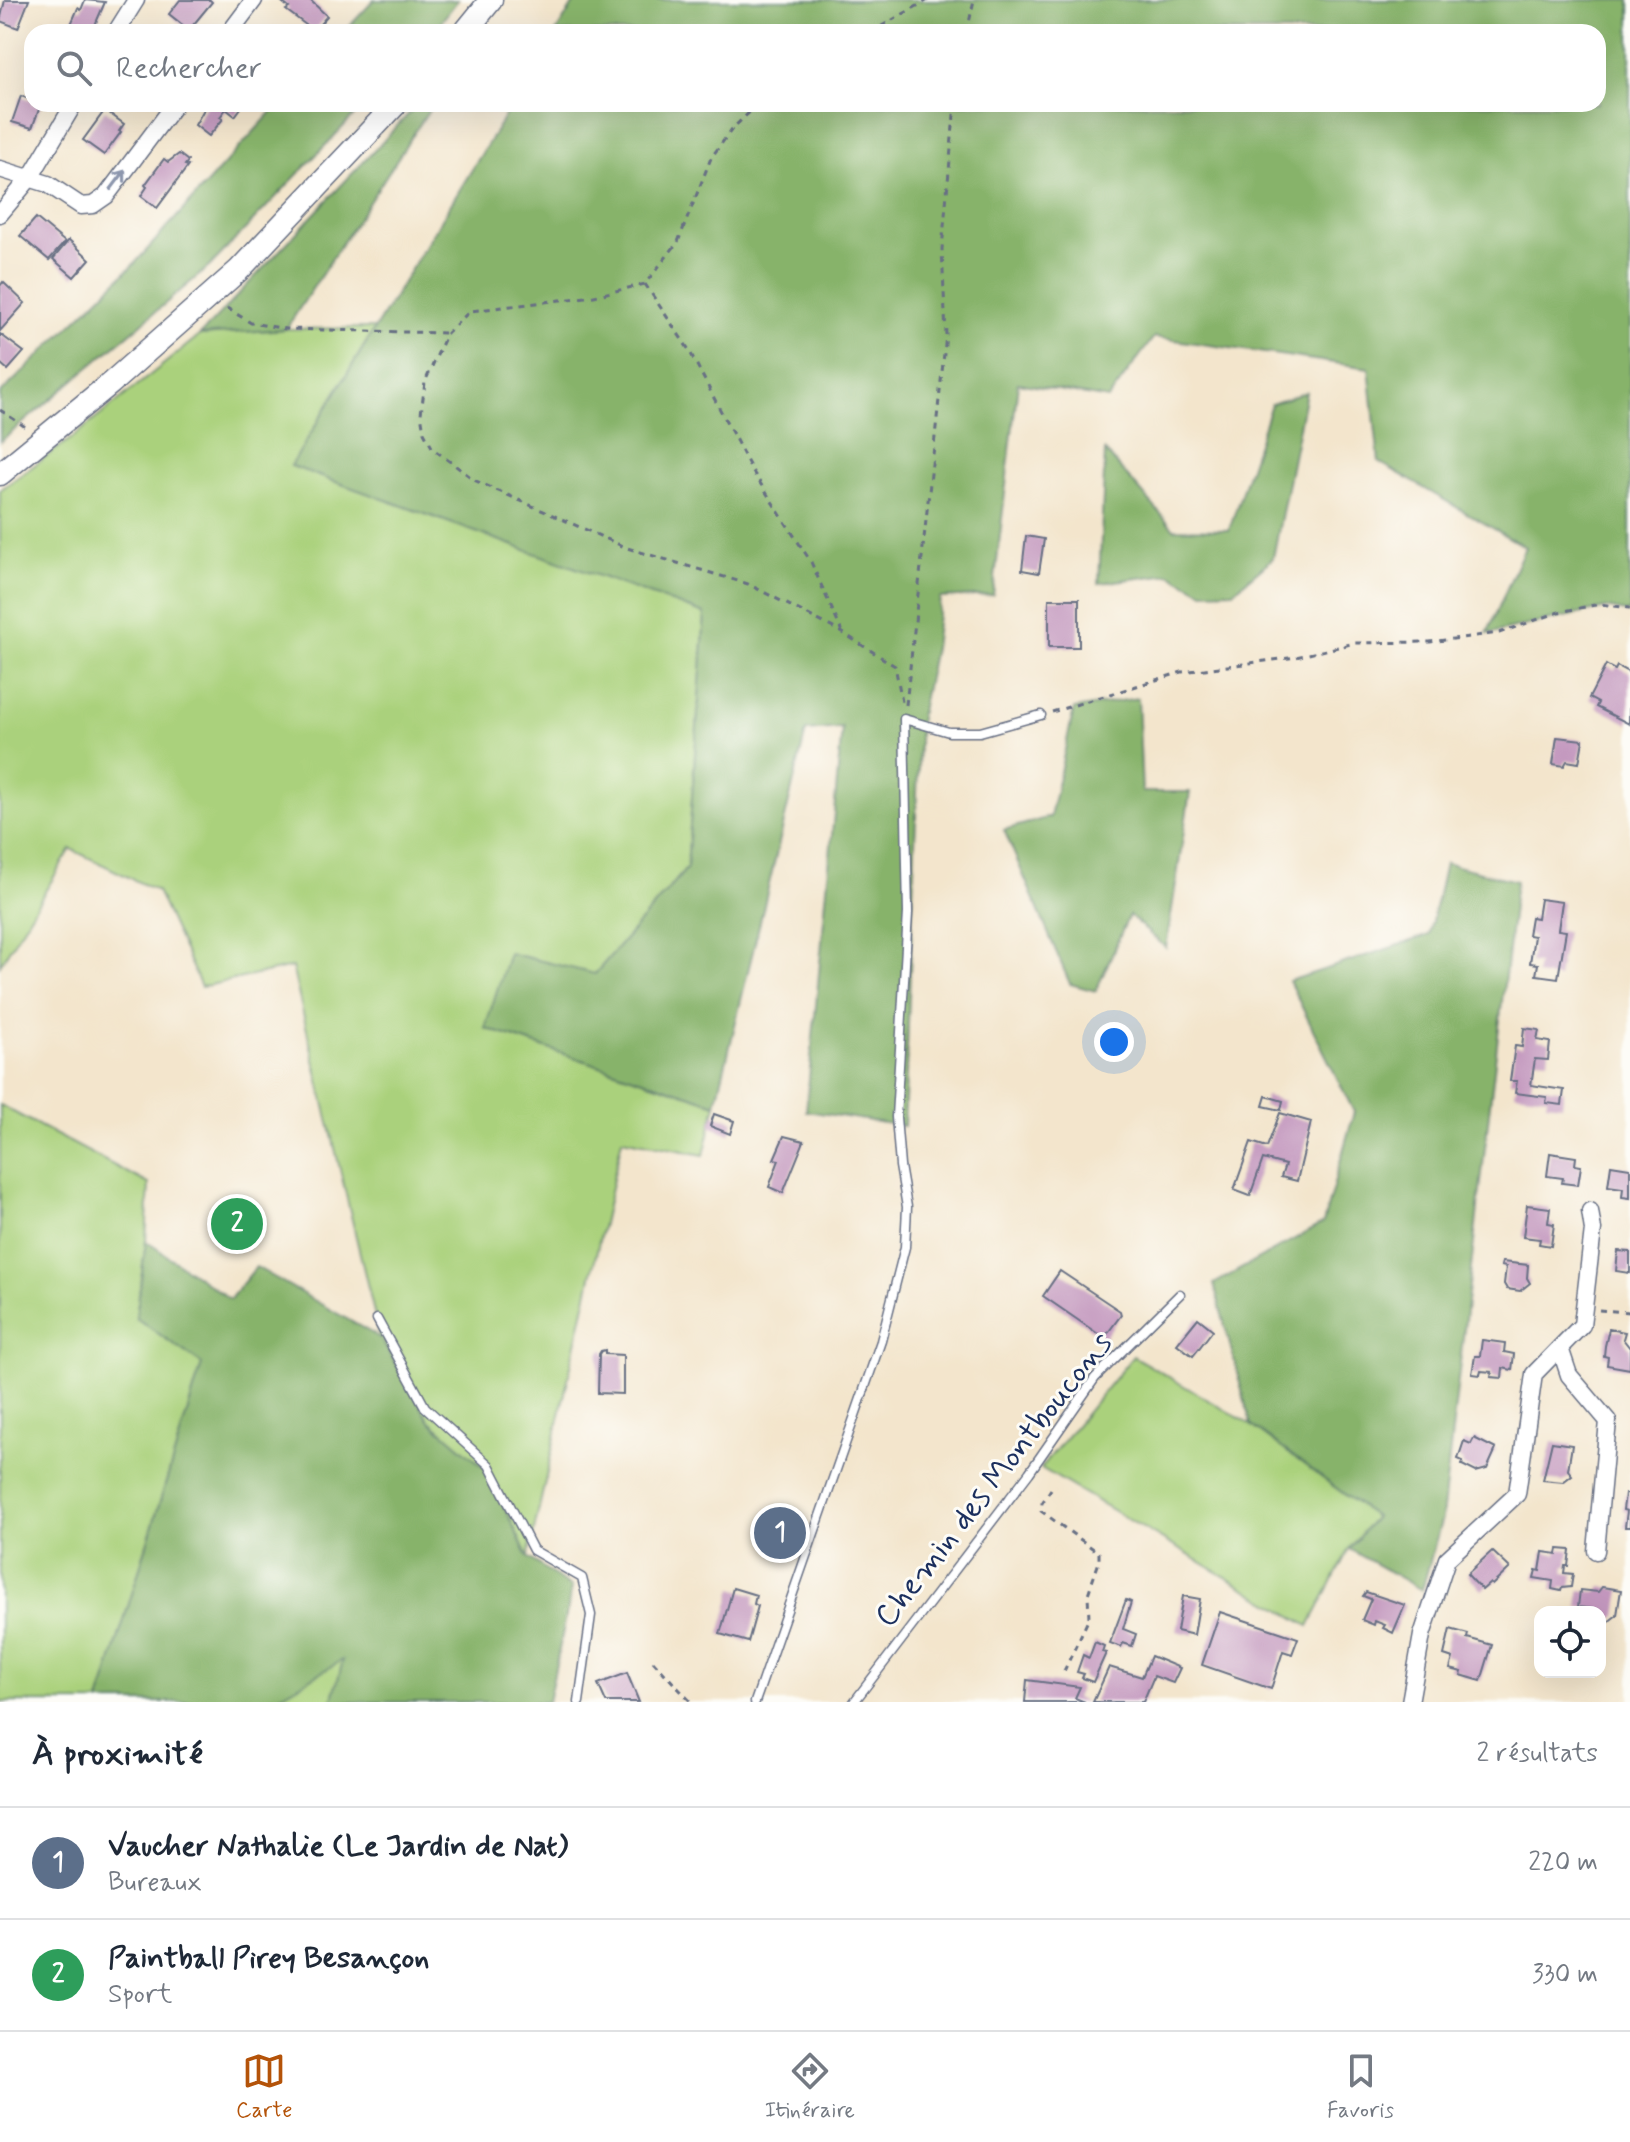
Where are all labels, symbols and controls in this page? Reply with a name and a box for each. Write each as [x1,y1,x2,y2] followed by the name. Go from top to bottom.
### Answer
[24,24,1606,112] search box
[52,46,96,90] icon: search
[116,49,262,88] text: Rechercher
[109,170,126,191] one-way arrow
[1094,1022,1134,1062] your location
[211,1194,263,1254] pin: 2
[866,1324,1122,1636] street label: Chemin des Montboucons
[754,1503,806,1563] pin: 1
[1534,1606,1606,1678] map controls
[1534,1606,1606,1678] button: locate
[32,1732,203,1777] text: À proximité
[1476,1737,1598,1771] text: 2 résultats
[108,1827,568,1866] text: Vaucher Nathalie (Le Jardin de Nat)
[52,1846,64,1880] text: 1
[1528,1846,1598,1880] text: 220 m
[108,1866,202,1900] text: Bureaux
[108,1939,429,1978] text: Paintball Pirey Besançon
[52,1958,64,1992] text: 2
[1532,1958,1598,1992] text: 330 m
[108,1978,172,2012] text: Sport
[236,2049,292,2125] tab: Carte
[765,2049,855,2125] tab: Itinéraire
[1327,2049,1394,2125] tab: Favoris

